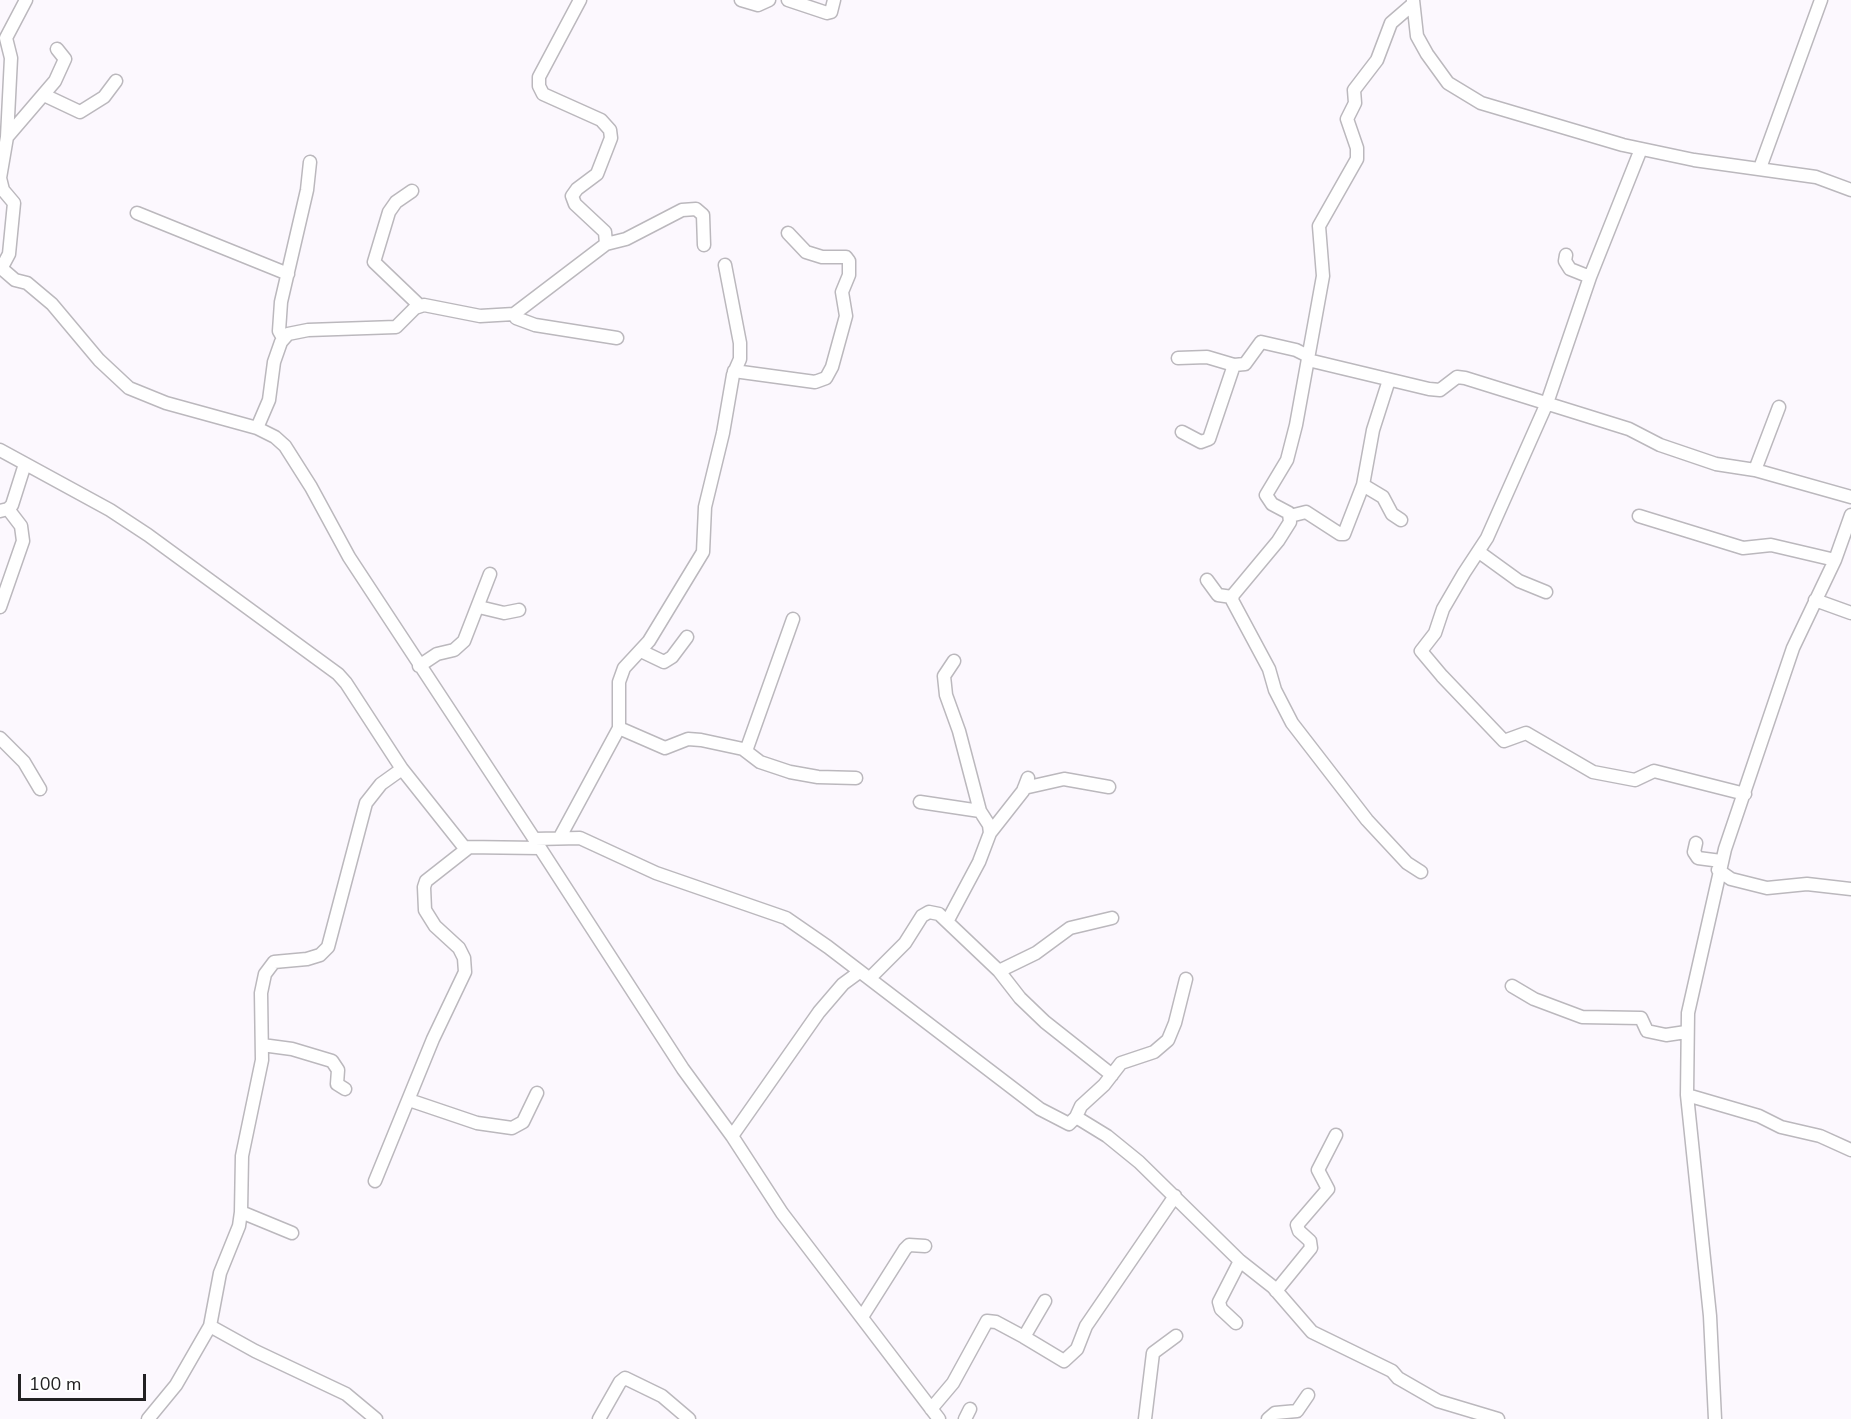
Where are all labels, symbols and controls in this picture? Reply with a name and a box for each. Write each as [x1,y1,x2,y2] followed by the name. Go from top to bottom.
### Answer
[21,1362,148,1400] scale bar
[29,1372,81,1396] text: 100 m

